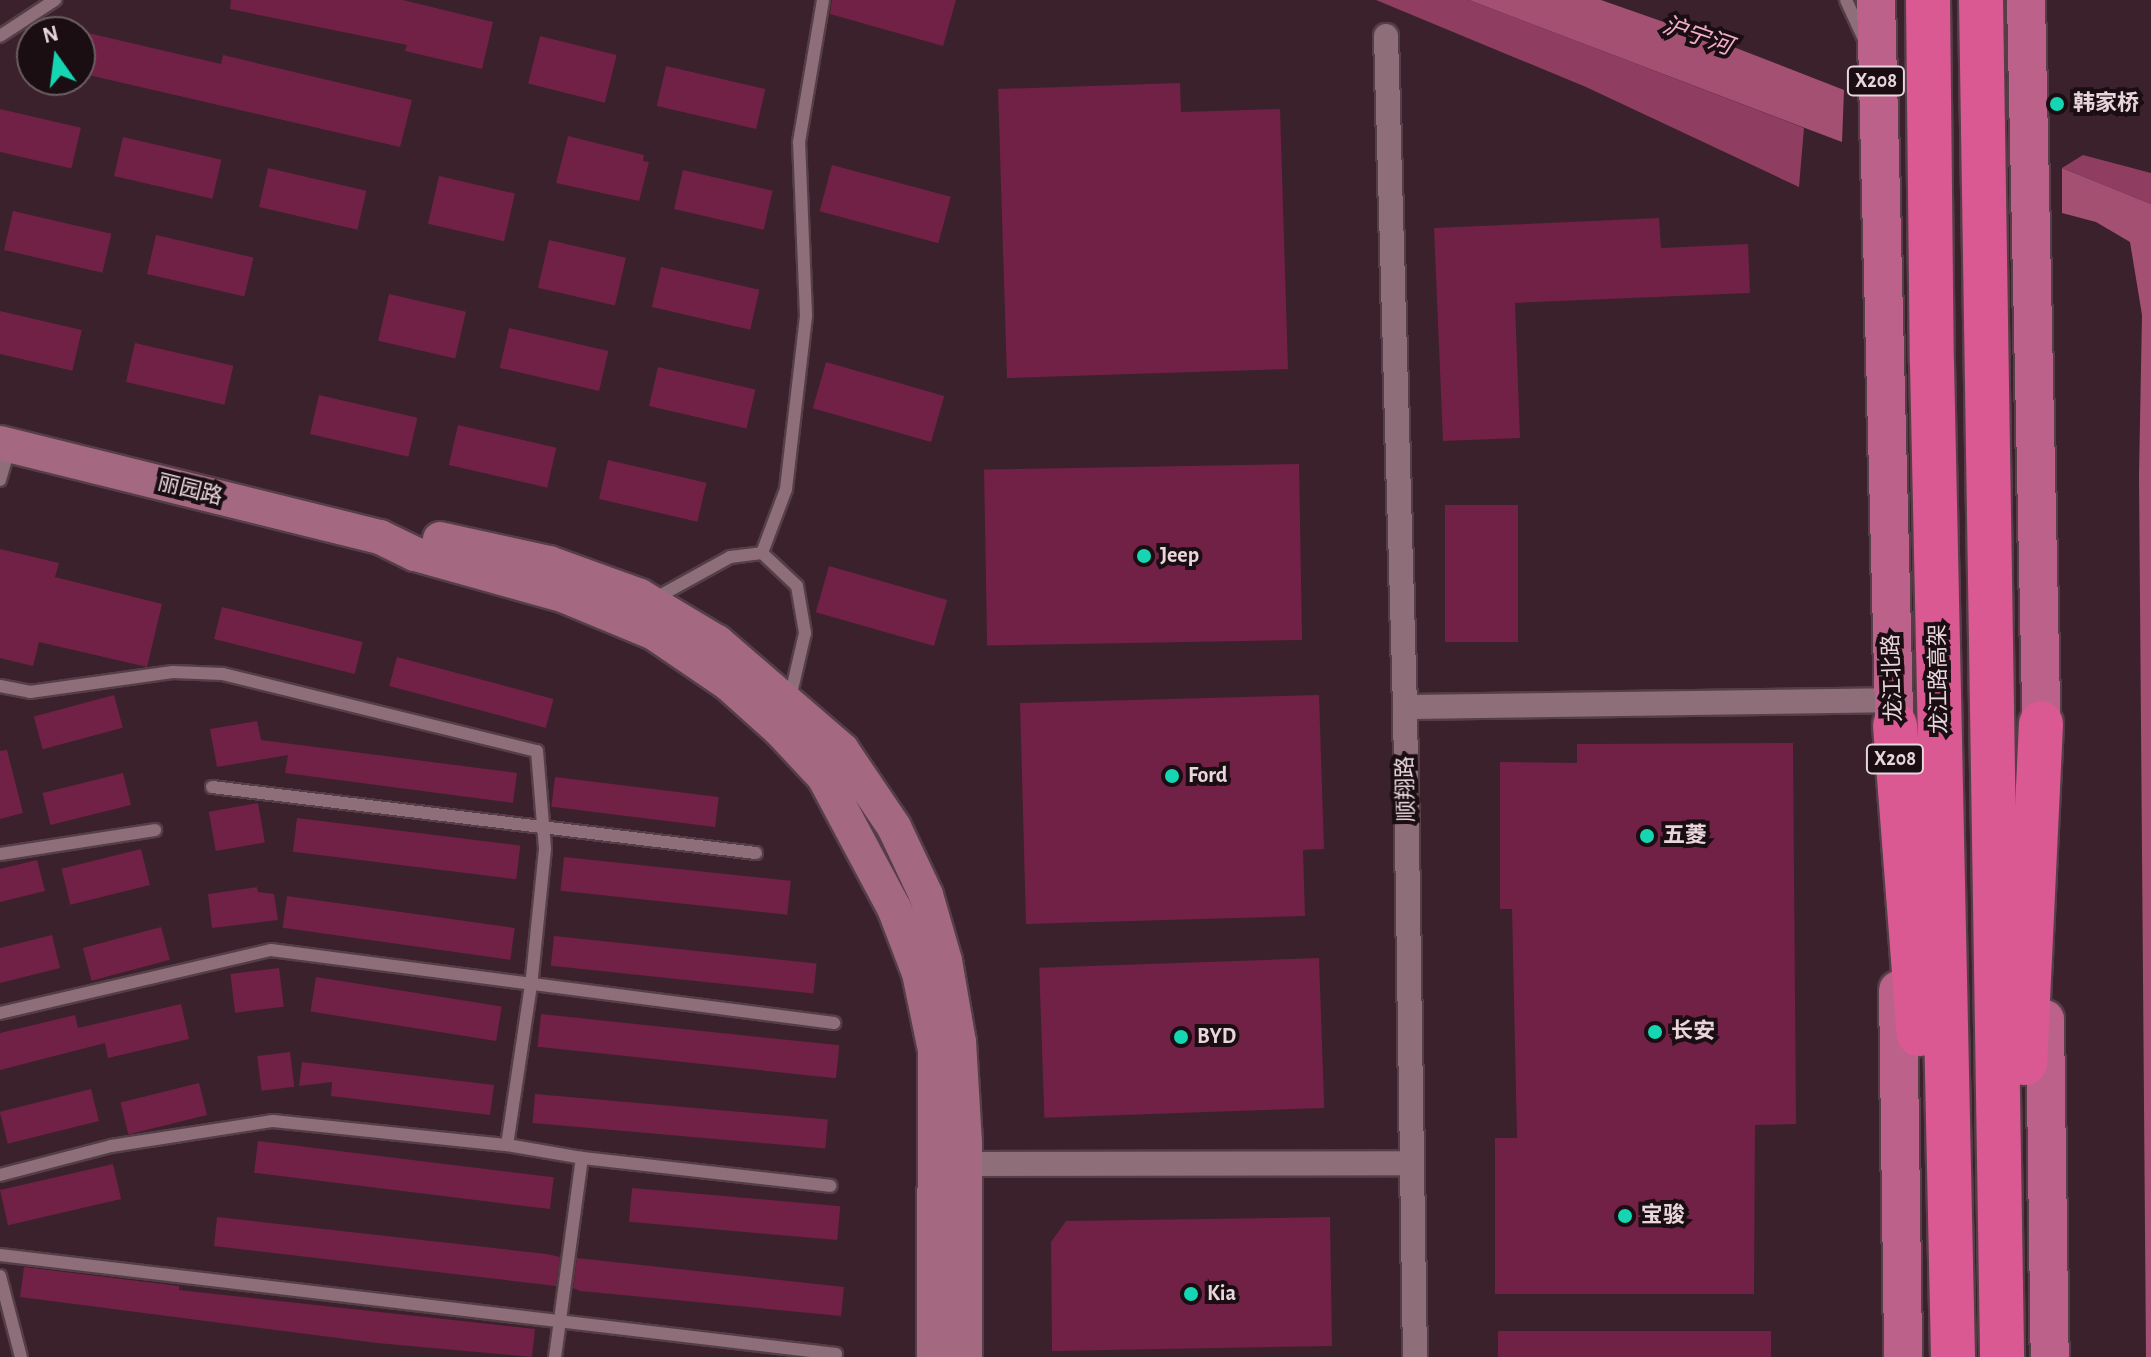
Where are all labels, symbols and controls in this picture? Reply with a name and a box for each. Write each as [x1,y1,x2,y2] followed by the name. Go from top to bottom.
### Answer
[1658,12,1736,62] water label: 沪宁河
[16,16,96,96] north arrow
[41,22,61,47] text: N
[1846,65,1906,97] road number: X208
[2073,91,2139,117] place label: 韩家桥
[2048,95,2066,113] marker: 韩家桥
[155,469,225,511] street label: 丽园路
[1160,543,1199,569] place label: Jeep
[1135,547,1153,565] marker: Jeep
[1925,624,1953,734] street label: 龙江路高架
[1878,634,1908,722] street label: 龙江北路
[1865,743,1925,775] road number: X208
[1392,756,1420,822] street label: 顺翔路
[1188,763,1227,789] place label: Ford
[1163,767,1181,785] marker: Ford
[1663,823,1707,849] place label: 五菱
[1638,827,1656,845] marker: 五菱
[1671,1019,1715,1045] place label: 长安
[1646,1023,1664,1041] marker: 长安
[1197,1024,1236,1050] place label: BYD
[1172,1028,1190,1046] marker: BYD
[1641,1203,1685,1229] place label: 宝骏
[1616,1207,1634,1225] marker: 宝骏
[1207,1281,1236,1307] place label: Kia
[1182,1285,1200,1303] marker: Kia

